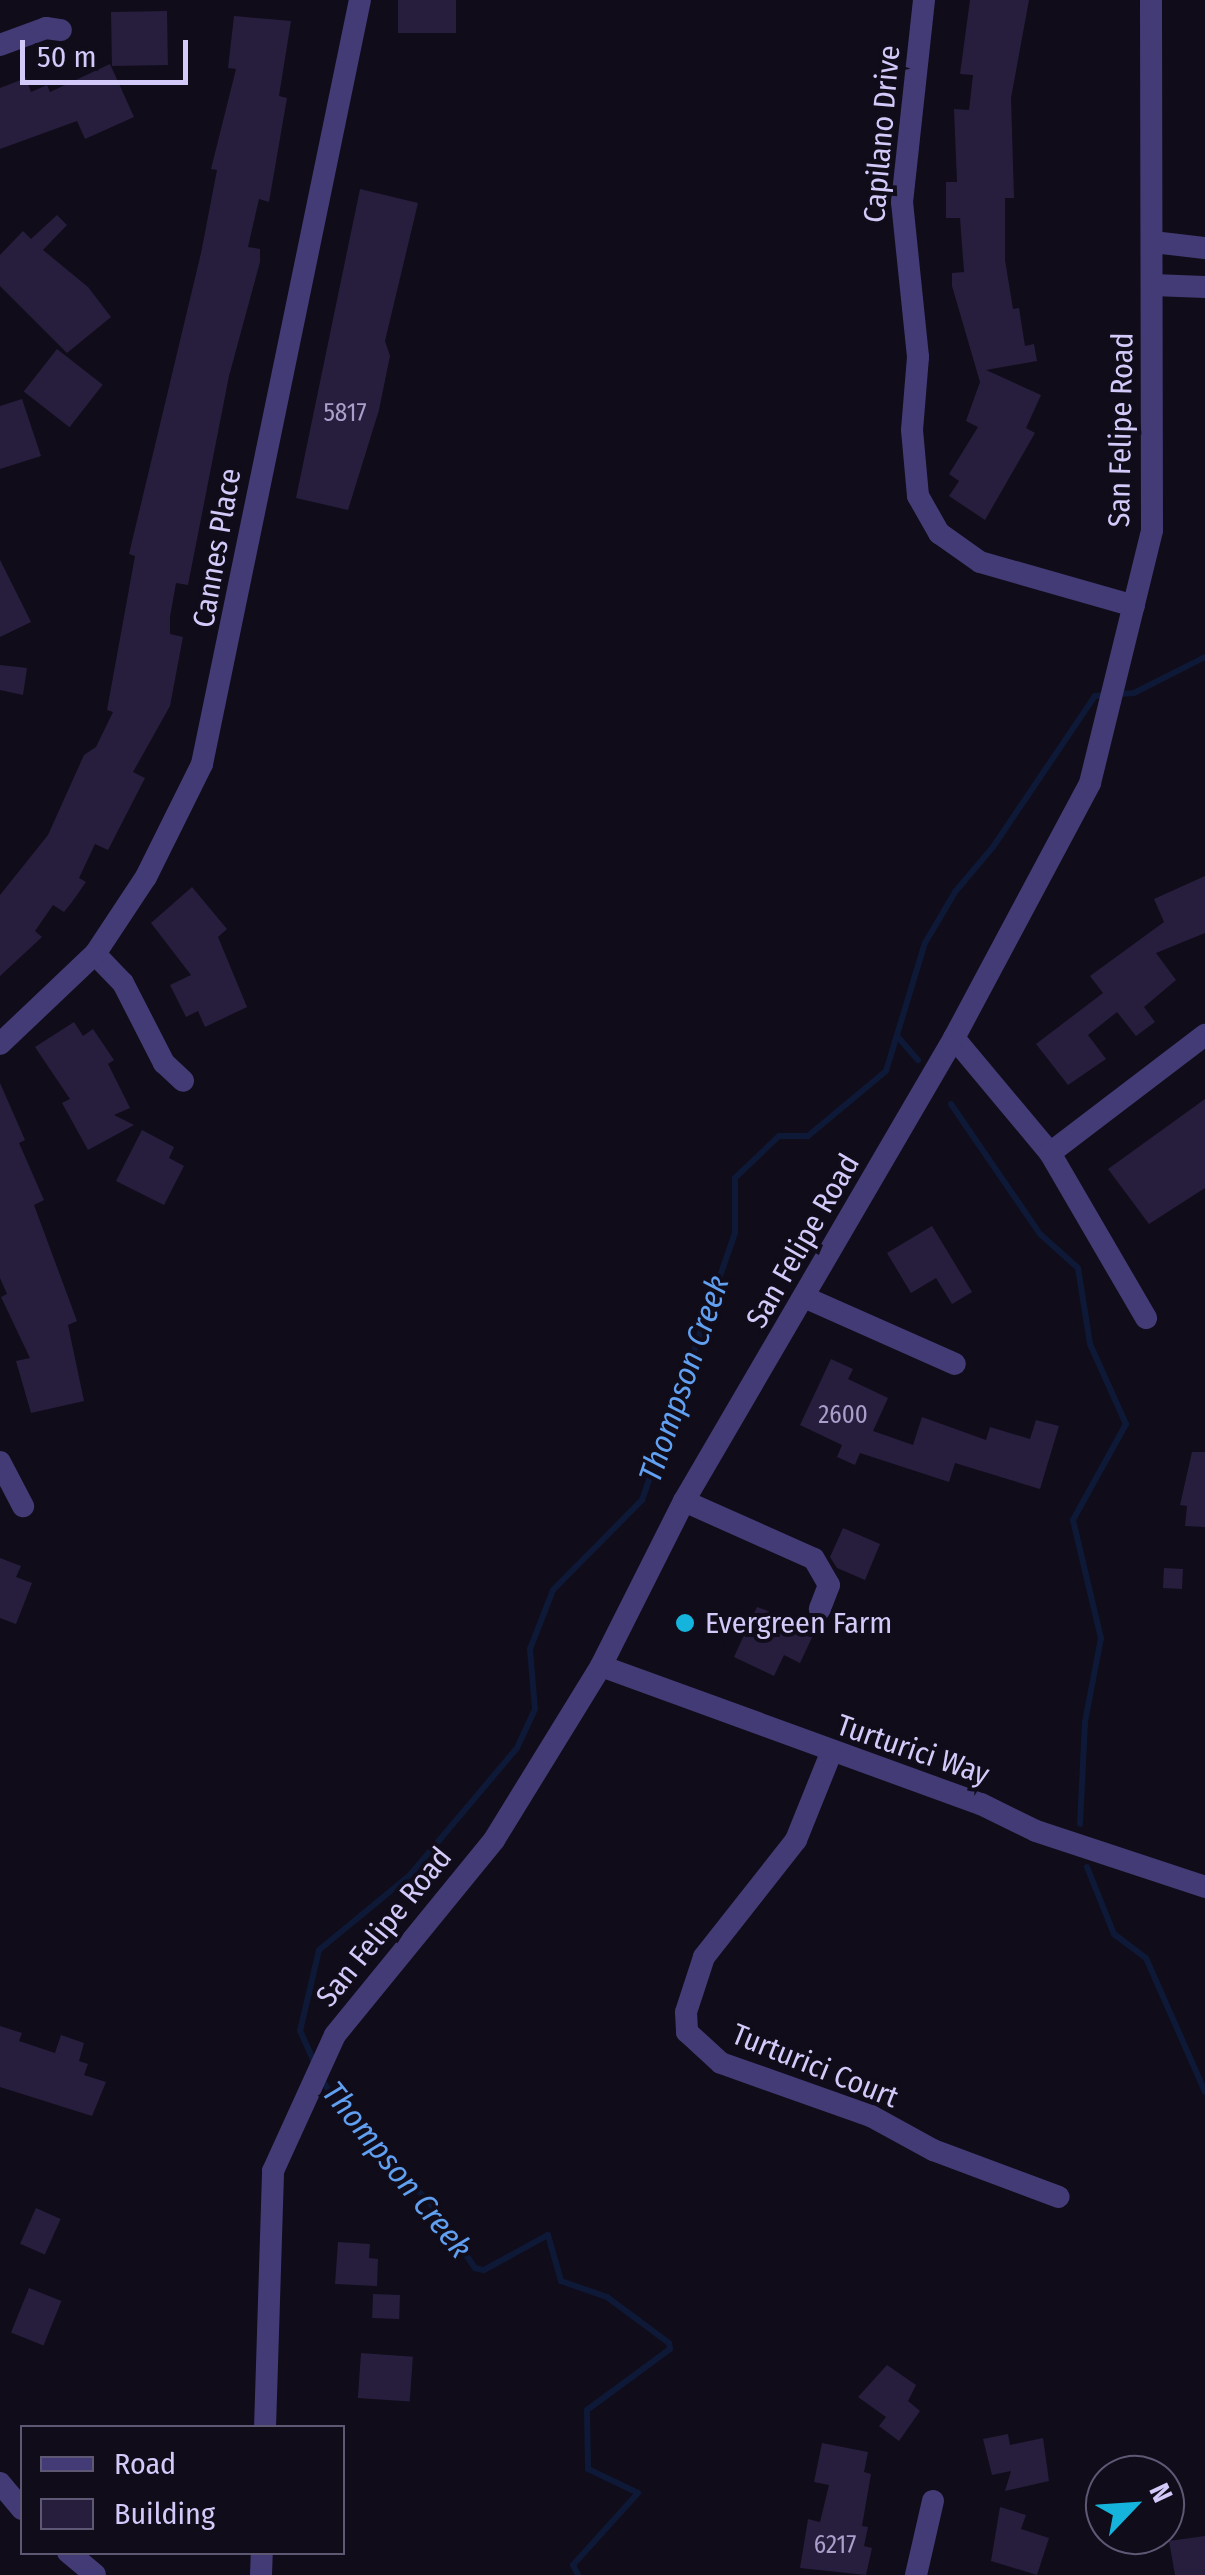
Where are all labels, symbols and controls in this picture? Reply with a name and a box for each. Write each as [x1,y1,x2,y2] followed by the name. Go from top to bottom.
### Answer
[25,20,192,82] scale bar
[37,39,97,75] text: 50 m
[856,44,908,224] street label: Capilano Drive
[1101,332,1141,528] street label: San Felipe Road
[323,398,367,428] house number: 5817
[185,466,249,630] street label: Cannes Place
[739,1148,867,1334] street label: San Felipe Road
[631,1271,737,1487] water label: Thompson Creek
[818,1400,868,1430] house number: 2600
[705,1605,892,1641] place label: Evergreen Farm
[674,1612,696,1634] marker: Evergreen Farm
[832,1707,994,1793] street label: Turturici Way
[309,1840,459,2014] street label: San Felipe Road
[727,2016,903,2116] street label: Turturici Court
[314,2074,480,2266] water label: Thompson Creek
[20,2425,345,2555] legend
[114,2446,176,2482] text: Road
[1085,2455,1185,2555] north arrow
[1142,2478,1179,2508] text: N
[114,2496,215,2532] text: Building
[814,2530,856,2560] house number: 6217

